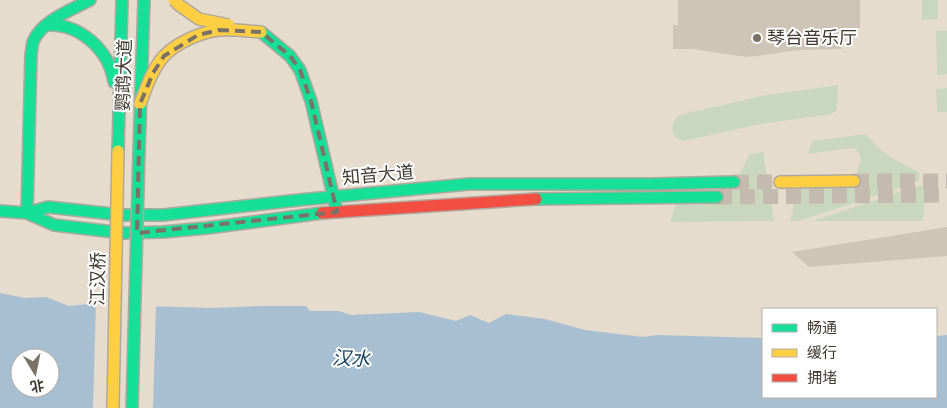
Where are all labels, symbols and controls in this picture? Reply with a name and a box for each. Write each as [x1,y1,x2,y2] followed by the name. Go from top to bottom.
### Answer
[767,27,857,49] place label: 琴台音乐厅
[751,32,763,44] marker: 琴台音乐厅
[112,39,136,111] street label: 鹦鹉大道
[341,161,415,189] street label: 知音大道
[87,252,109,306] street label: 江汉桥
[762,308,937,398] legend
[807,319,837,337] text: 畅通
[807,344,837,362] text: 缓行
[332,346,371,371] water label: 汉水
[10,348,60,398] north arrow
[807,369,837,387] text: 拥堵
[29,376,46,395] text: 北

